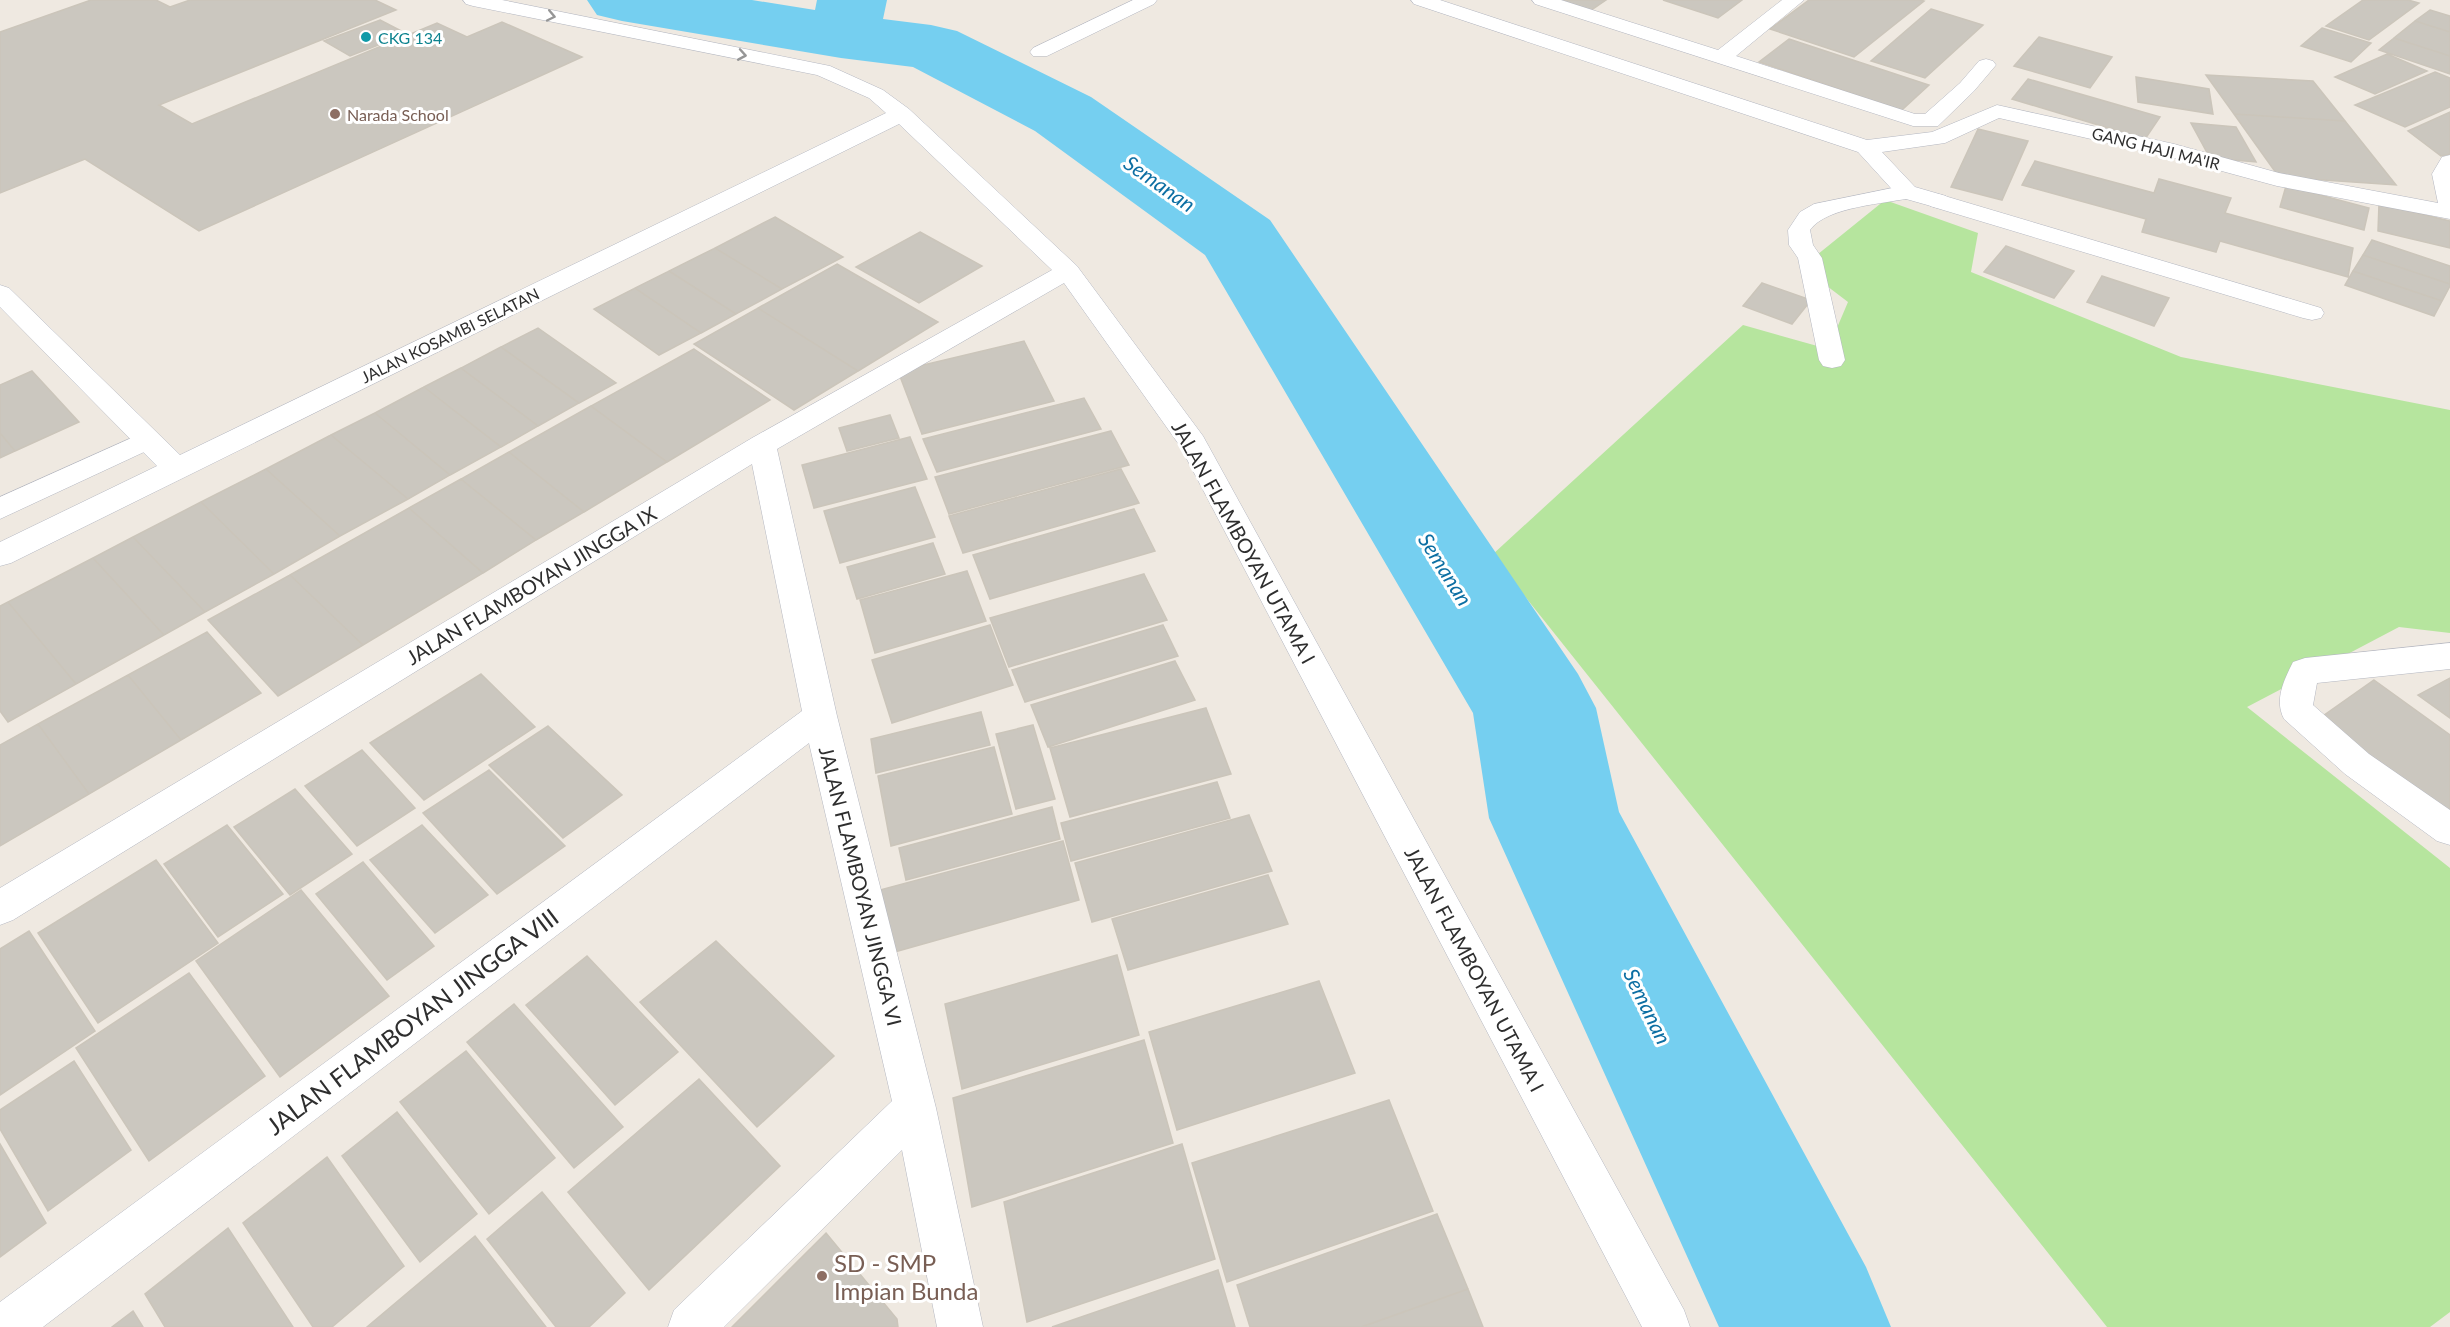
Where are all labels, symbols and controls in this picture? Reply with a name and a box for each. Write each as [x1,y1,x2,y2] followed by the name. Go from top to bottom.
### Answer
[546,9,556,22] one-way arrow
[378,28,442,47] place label: CKG 134
[359,30,373,44] marker: CKG 134
[737,48,747,61] one-way arrow
[347,105,449,124] place label: Narada School
[328,107,342,121] marker: Narada School
[2090,123,2222,173] street label: GANG HAJI MA'IR
[1120,150,1200,216] water label: Semanan
[358,284,542,386] street label: JALAN KOSAMBI SELATAN
[1167,416,1321,668] street label: JALAN FLAMBOYAN UTAMA I
[402,501,660,669] street label: JALAN FLAMBOYAN JINGGA IX
[1414,528,1478,610] water label: Semanan
[815,744,907,1028] street label: JALAN FLAMBOYAN JINGGA VI
[1400,843,1550,1095] street label: JALAN FLAMBOYAN UTAMA I
[260,902,564,1140] street label: JALAN FLAMBOYAN JINGGA VIII
[1619,964,1677,1048] water label: Semanan
[834,1248,978,1305] place label: SD - SMP Impian Bunda
[815,1269,829,1283] marker: SD - SMP Impian Bunda

